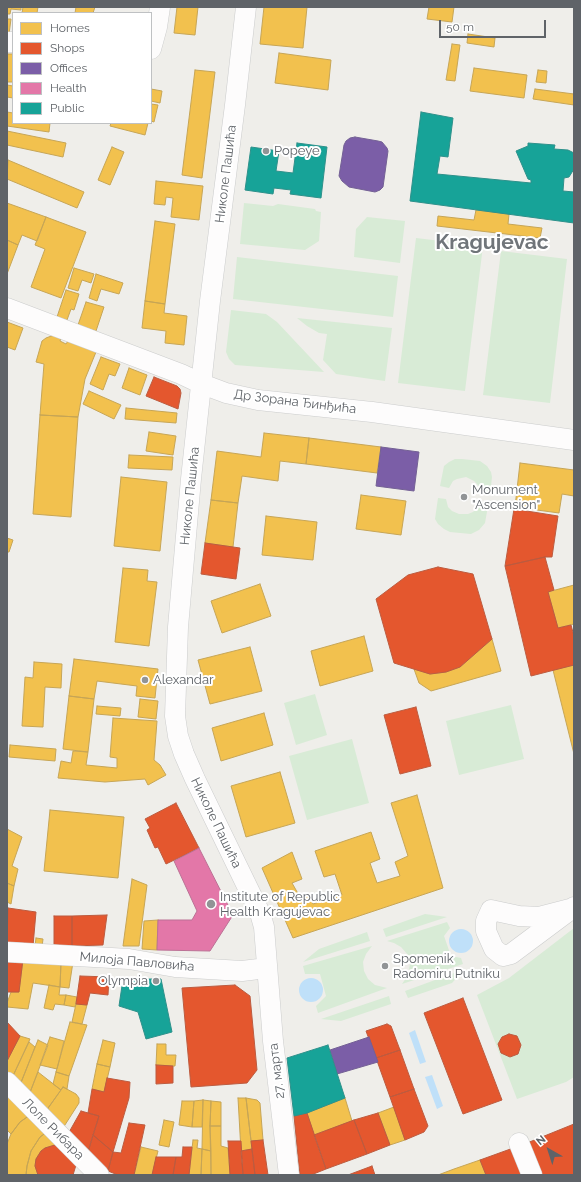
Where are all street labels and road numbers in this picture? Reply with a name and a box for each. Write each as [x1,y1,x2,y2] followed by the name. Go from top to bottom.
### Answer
[212,124,240,224] street label: Николе Пашића
[233,387,357,417] street label: Др Зорана Ђинђића
[177,446,203,546] street label: Николе Пашића
[187,775,245,871] street label: Николе Пашића
[79,949,195,975] street label: Милоја Павловића
[266,1042,288,1100] street label: 27. марта
[19,1095,87,1163] street label: Лоле Рибара

